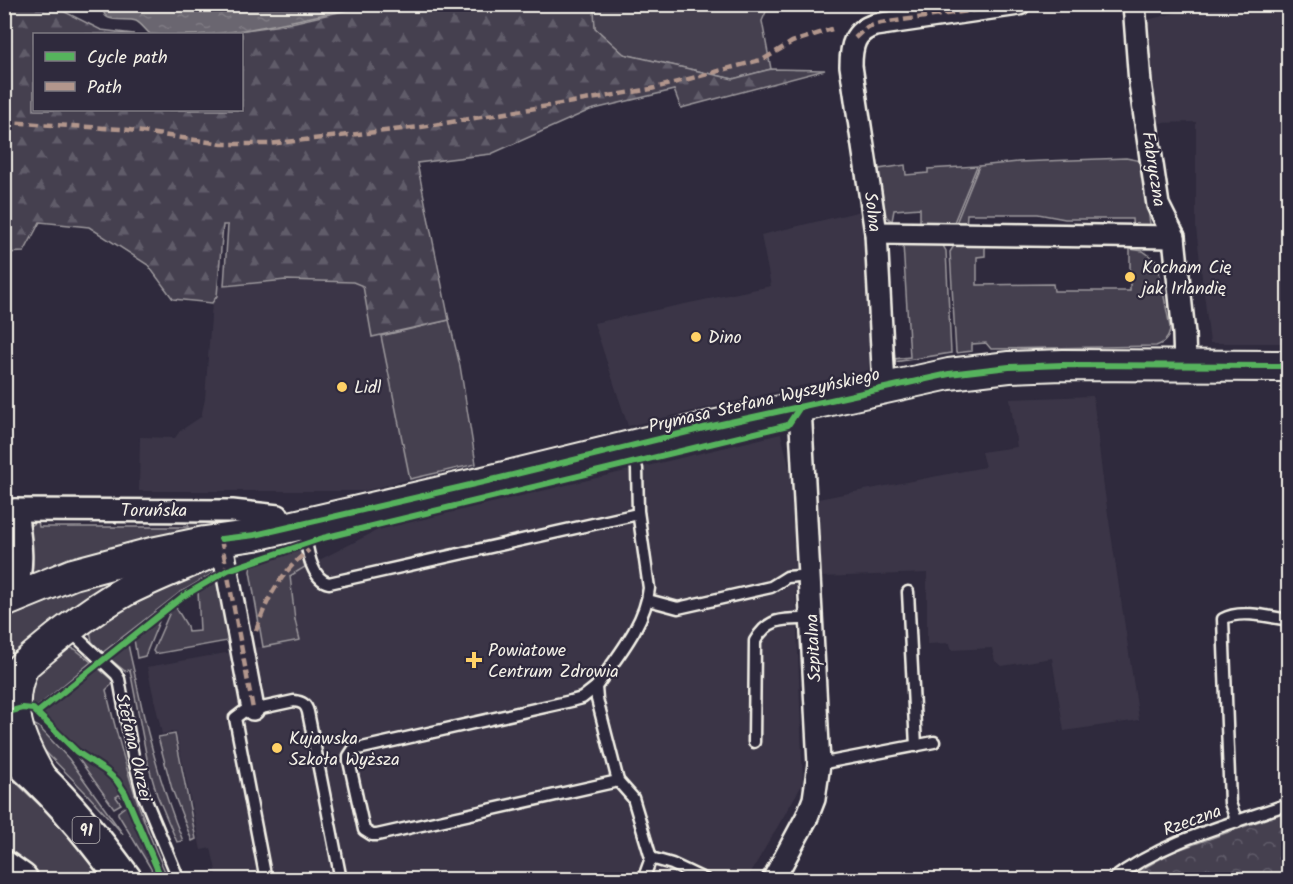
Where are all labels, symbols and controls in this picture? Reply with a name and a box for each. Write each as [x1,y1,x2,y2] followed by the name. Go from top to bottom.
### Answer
[33,33,243,111] legend
[87,44,168,73] text: Cycle path
[87,74,122,103] text: Path
[1132,130,1173,209] street label: Fabryczna
[855,190,888,234] street label: Solna
[1138,254,1232,304] place label: Kocham Cię jak Irlandię
[1123,270,1137,284] marker: Kocham Cię jak Irlandię
[708,324,742,353] place label: Dino
[689,330,703,344] marker: Dino
[646,361,883,442] street label: Prymasa Stefana Wyszyńskiego
[354,374,382,403] place label: Lidl
[335,380,349,394] marker: Lidl
[121,497,187,526] street label: Toruńska
[798,613,831,683] street label: Szpitalna
[488,637,619,687] place label: Powiatowe Centrum Zdrowia
[465,651,483,669] marker: Powiatowe Centrum Zdrowia
[106,690,159,805] street label: Stefana Okrzei
[289,725,400,775] place label: Kujawska Szkoła Wyższa
[270,741,284,755] marker: Kujawska Szkoła Wyższa
[1159,797,1226,845] street label: Rzeczna
[72,817,100,843] road number: 91

